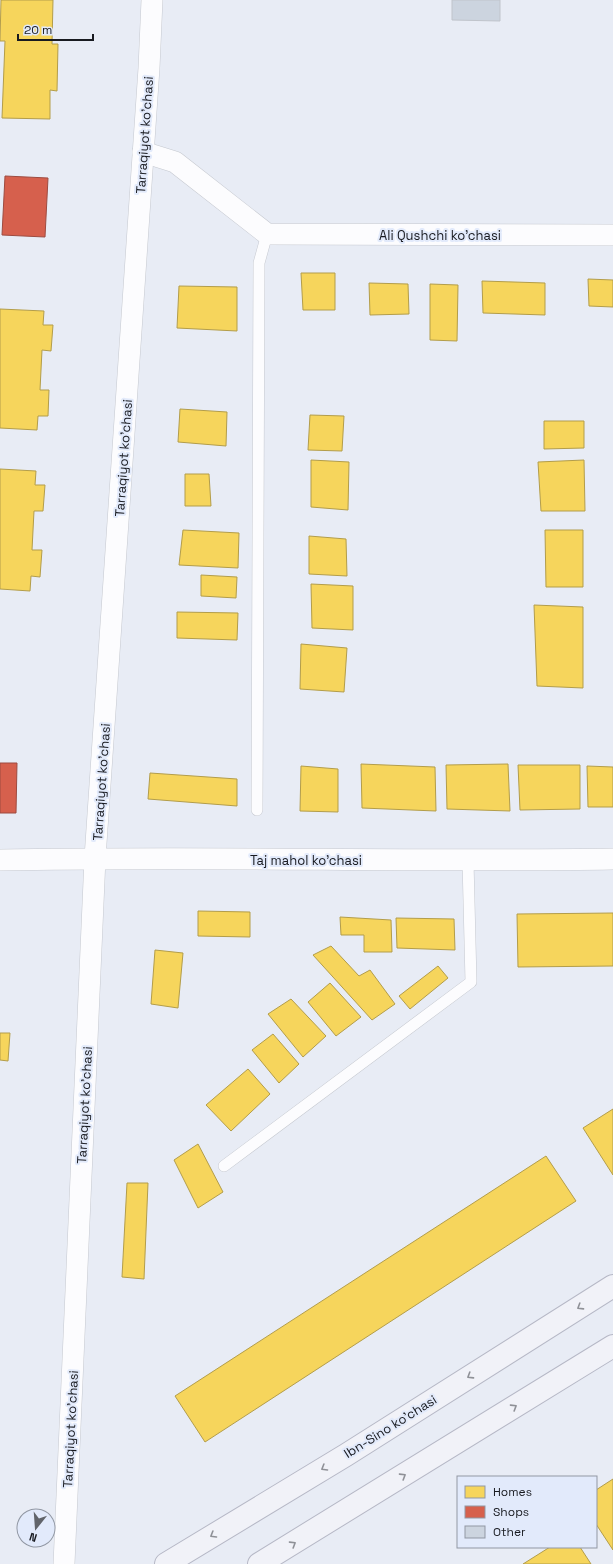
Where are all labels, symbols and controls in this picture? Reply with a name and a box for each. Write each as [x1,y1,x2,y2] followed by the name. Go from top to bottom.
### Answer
[18,16,93,42] scale bar
[24,22,52,38] text: 20 m
[132,76,157,194] street label: Tarraqiyot ko'chasi
[379,227,501,244] street label: Ali Qushchi ko'chasi
[111,399,136,517] street label: Tarraqiyot ko'chasi
[89,723,114,841] street label: Tarraqiyot ko'chasi
[250,852,362,869] street label: Taj mahol ko'chasi
[73,1046,96,1164] street label: Tarraqiyot ko'chasi
[577,1302,584,1310] one-way arrow
[59,1370,82,1488] street label: Tarraqiyot ko'chasi
[467,1372,474,1379] one-way arrow
[341,1391,440,1462] street label: Ibn-Sino ko'chasi
[510,1404,517,1412] one-way arrow
[321,1463,328,1470] one-way arrow
[399,1473,406,1480] one-way arrow
[457,1476,597,1548] legend
[493,1484,532,1500] text: Homes
[493,1504,529,1520] text: Shops
[16,1508,56,1548] north arrow
[493,1524,526,1540] text: Other
[28,1530,39,1545] text: N
[210,1531,217,1538] one-way arrow
[289,1541,296,1548] one-way arrow

